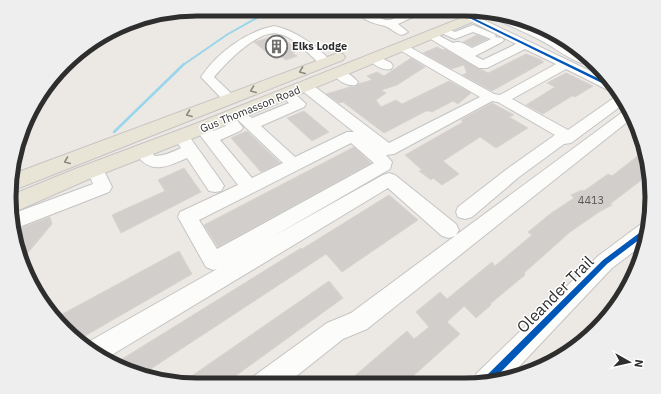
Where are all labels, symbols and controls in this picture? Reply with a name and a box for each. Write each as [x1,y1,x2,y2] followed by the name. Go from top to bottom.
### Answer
[263,33,289,59] building icon: Elks Lodge
[292,39,347,53] place label: Elks Lodge
[299,66,306,74] one-way arrow
[198,82,302,136] street label: Gus Thomasson Road
[249,85,256,93] one-way arrow
[185,110,192,118] one-way arrow
[64,156,71,164] one-way arrow
[578,193,604,207] house number: 4413
[512,251,598,337] street label: Oleander Trail
[609,342,649,382] north arrow
[631,358,646,368] text: N

